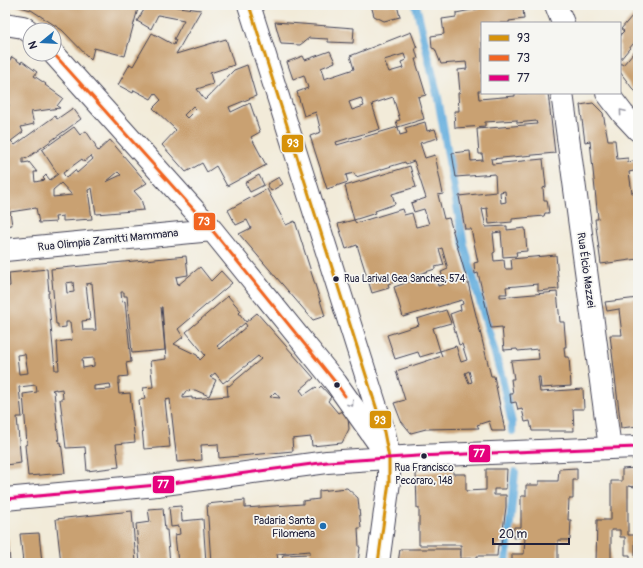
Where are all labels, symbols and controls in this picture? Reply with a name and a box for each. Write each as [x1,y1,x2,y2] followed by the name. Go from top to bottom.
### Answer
[22,22,62,62] north arrow
[481,22,621,94] legend
[517,31,530,46] text: 93
[25,39,40,50] text: N
[517,51,530,66] text: 73
[517,71,530,86] text: 77
[619,109,626,117] one-way arrow
[281,134,304,153] line badge: 93
[287,137,299,150] text: 93
[193,212,216,231] line badge: 73
[198,215,210,228] text: 73
[37,226,179,254] street label: Rua Olimpia Zamitti Mammana
[574,232,598,309] street label: Rua Élcio Mazzei
[344,273,466,285] place label: Rua Larival Gea Sanches, 574
[331,274,341,284] marker: Rua Larival Gea Sanches, 574
[332,380,342,390] unlabelled marker
[346,399,353,406] one-way arrow
[369,410,392,429] line badge: 93
[374,414,386,427] text: 93
[468,444,491,463] line badge: 77
[473,447,485,460] text: 77
[419,451,429,461] marker: Rua Francisco Pecoraro, 148
[394,462,454,487] place label: Rua Francisco Pecoraro, 148
[152,475,175,494] line badge: 77
[157,478,169,491] text: 77
[253,514,315,540] place label: Padaria Santa Filomena
[493,520,569,546] scale bar
[318,521,328,531] marker: Padaria Santa Filomena
[499,527,528,542] text: 20 m

